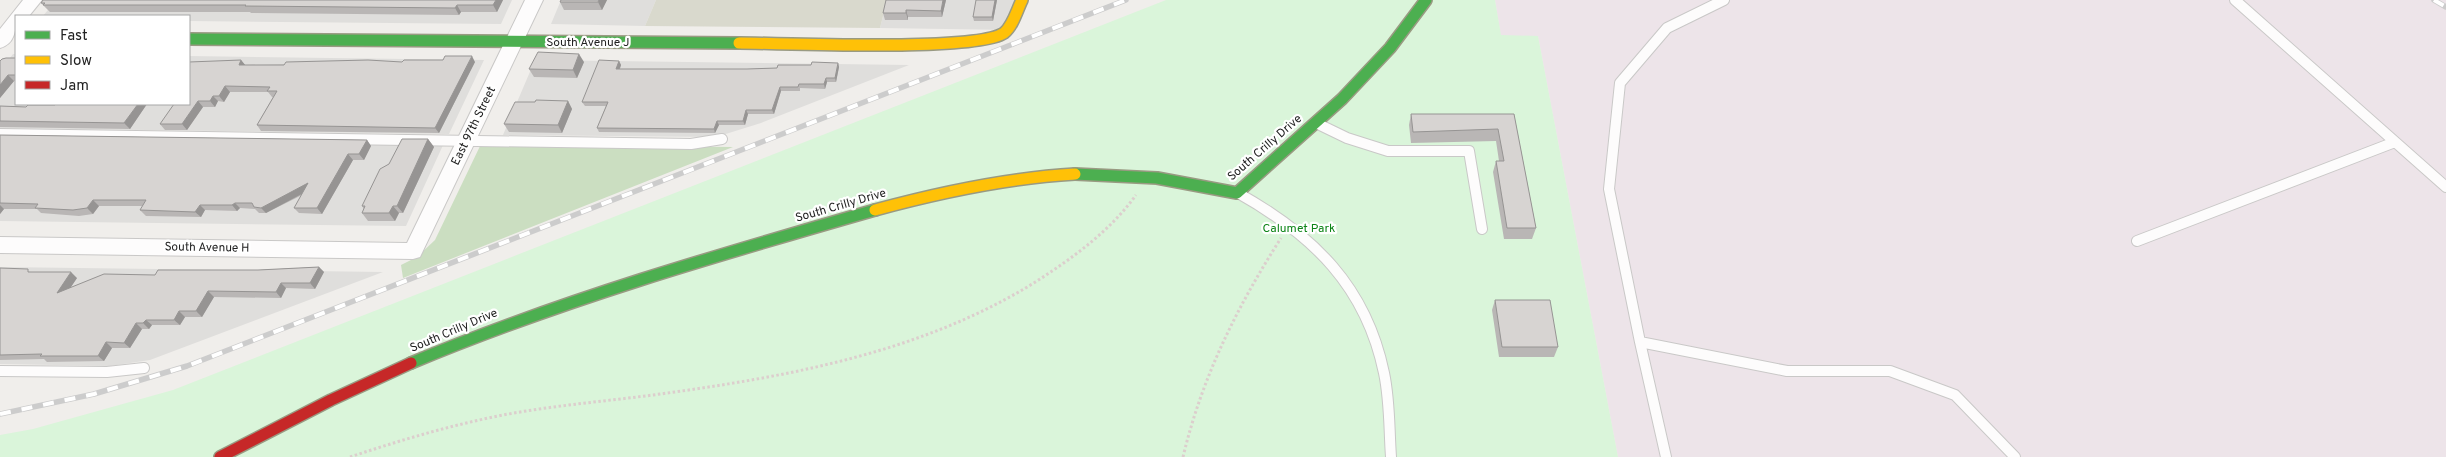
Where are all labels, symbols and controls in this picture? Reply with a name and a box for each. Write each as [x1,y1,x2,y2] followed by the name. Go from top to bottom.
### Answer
[15,15,190,105] legend
[60,27,88,46] text: Fast
[546,35,630,51] street label: South Avenue J
[60,52,92,71] text: Slow
[60,77,89,96] text: Jam
[448,84,500,168] street label: East 97th Street
[1224,111,1306,185] street label: South Crilly Drive
[794,185,888,227] street label: South Crilly Drive
[1263,221,1335,237] park label: Calumet Park
[164,239,250,257] street label: South Avenue H
[408,305,500,357] street label: South Crilly Drive

